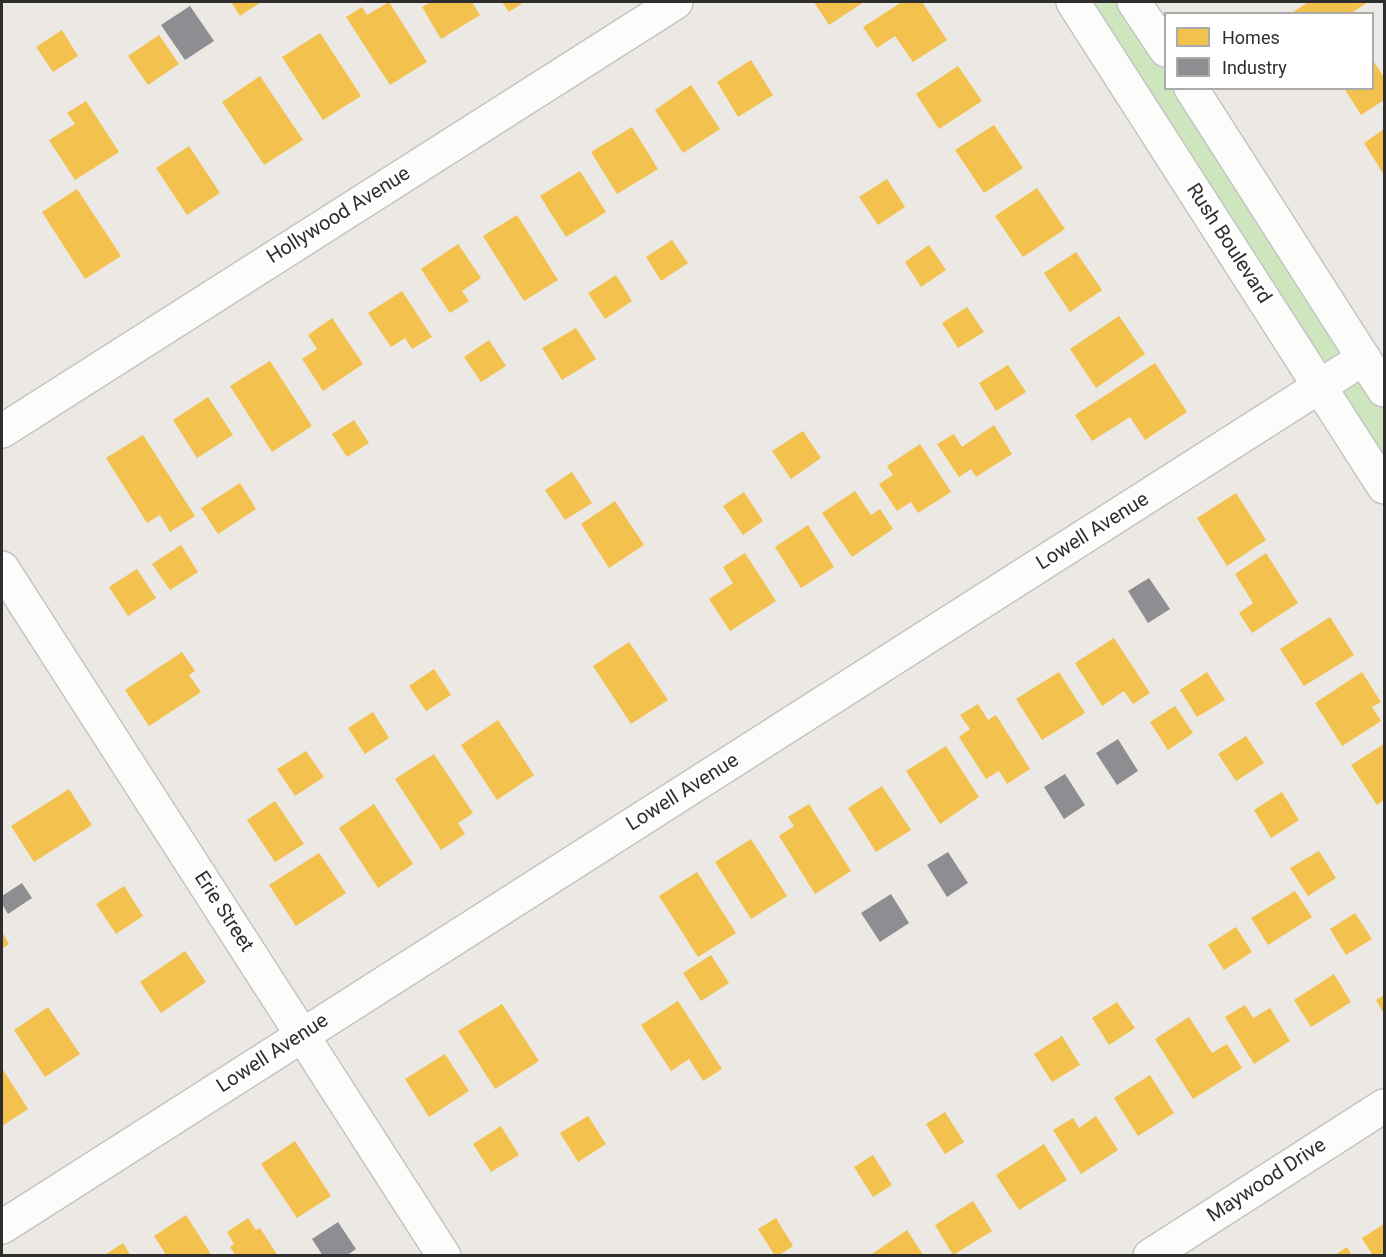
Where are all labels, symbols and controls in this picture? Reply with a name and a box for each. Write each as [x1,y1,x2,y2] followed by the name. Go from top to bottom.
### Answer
[1164,12,1374,90] legend
[1222,27,1280,48] text: Homes
[1222,57,1287,78] text: Industry
[263,162,415,270] street label: Hollywood Avenue
[1180,180,1276,308] street label: Rush Boulevard
[1032,488,1154,576] street label: Lowell Avenue
[622,749,744,837] street label: Lowell Avenue
[188,867,258,957] street label: Erie Street
[213,1009,333,1099] street label: Lowell Avenue
[1203,1134,1331,1228] street label: Maywood Drive

